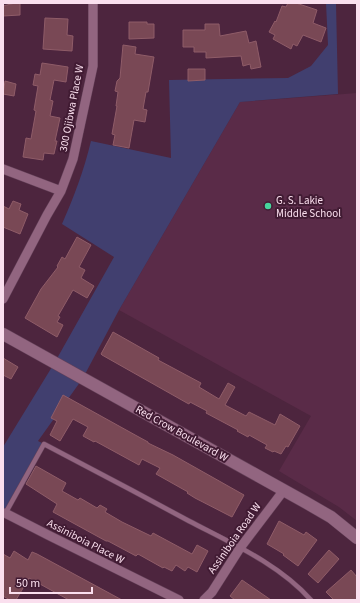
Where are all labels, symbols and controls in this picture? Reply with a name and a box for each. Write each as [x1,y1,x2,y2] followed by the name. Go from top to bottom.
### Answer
[56,63,87,153] street label: 300 Ojibwa Place W
[276,193,341,221] place label: G. S. Lakie Middle School
[263,201,273,211] marker: G. S. Lakie Middle School
[133,402,231,465] street label: Red Crow Boulevard W
[204,499,265,577] street label: Assiniboia Road W
[44,515,127,568] street label: Assiniboia Place W
[10,569,92,595] scale bar
[16,575,40,592] text: 50 m

